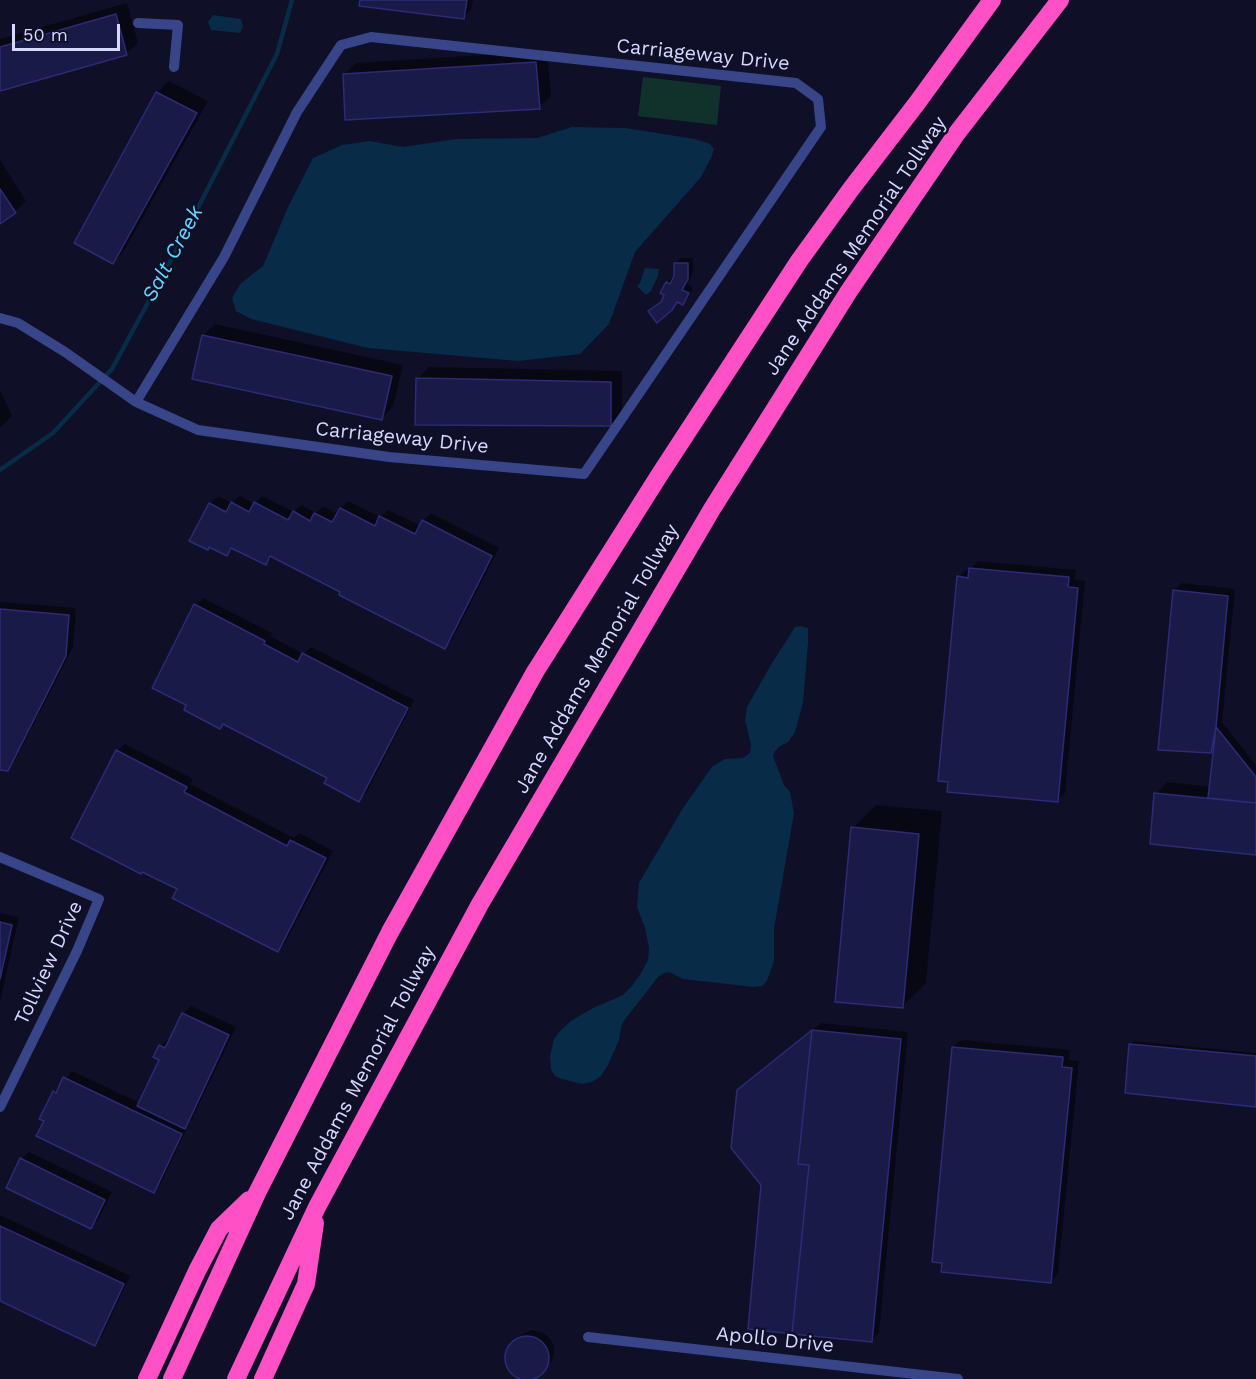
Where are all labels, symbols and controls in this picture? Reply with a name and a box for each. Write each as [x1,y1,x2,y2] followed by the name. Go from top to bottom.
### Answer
[15,12,123,50] scale bar
[23,24,68,45] text: 50 m
[615,34,791,76] street label: Carriageway Drive
[760,112,952,380] street label: Jane Addams Memorial Tollway
[137,202,209,306] water label: Salt Creek
[314,417,490,459] street label: Carriageway Drive
[510,520,684,798] street label: Jane Addams Memorial Tollway
[10,897,88,1029] street label: Tollview Drive
[275,942,441,1224] street label: Jane Addams Memorial Tollway
[715,1322,835,1358] street label: Apollo Drive

